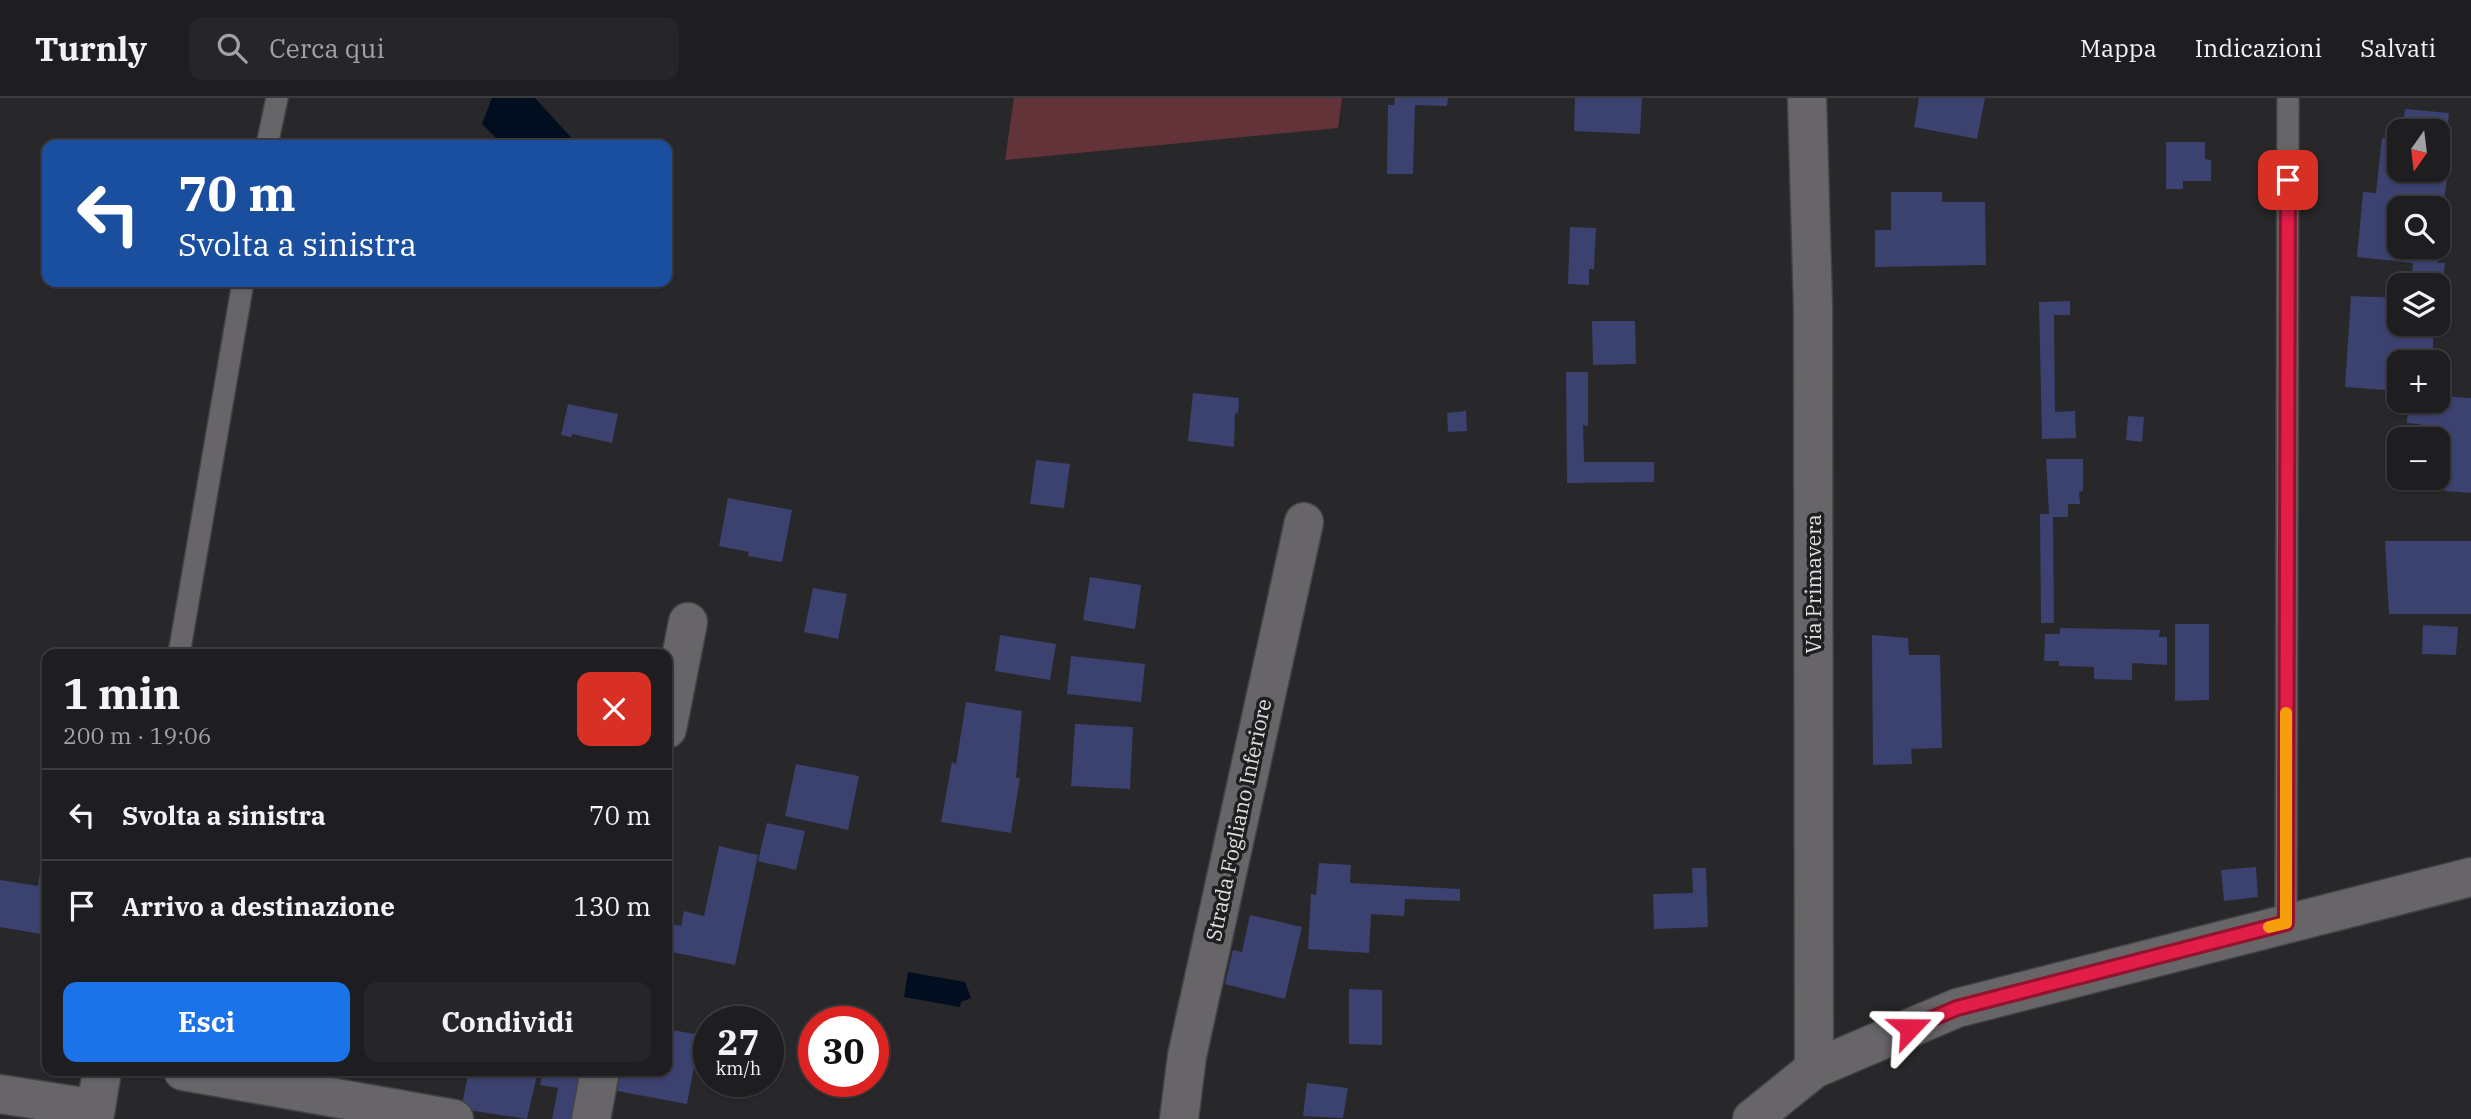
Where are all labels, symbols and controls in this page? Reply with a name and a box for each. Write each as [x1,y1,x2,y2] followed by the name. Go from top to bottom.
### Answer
[189,17,679,80] search box
[35,27,147,70] text: Turnly
[213,29,251,67] icon: search
[269,31,385,65] text: Cerca qui
[2080,32,2157,64] text: Mappa
[2195,32,2322,64] text: Indicazioni
[2360,32,2436,64] text: Salvati
[2387,119,2450,182] north arrow
[2387,119,2450,490] map controls
[2258,150,2318,210] pin
[178,161,296,224] text: 70 m
[2269,161,2307,199] icon: arrive
[63,168,154,259] icon: left
[2387,196,2450,259] button: search
[178,223,417,265] text: Svolta a sinistra
[2387,273,2450,336] button: layers
[2387,350,2450,413] button: +
[2387,427,2450,490] button: −
[1799,514,1827,654] street label: Via Primavera
[63,666,181,721] text: 1 min
[577,672,651,746] button: close
[1199,696,1277,944] street label: Strada Fogliano Inferiore
[63,720,212,750] text: 200 m · 19:06
[63,796,101,834] icon: left
[122,798,326,832] text: Svolta a sinistra
[589,798,651,832] text: 70 m
[63,887,101,925] icon: arrive
[122,889,395,923] text: Arrivo a destinazione
[573,889,651,923] text: 130 m
[63,982,350,1062] button: Esci
[364,982,651,1062] button: Condividi
[1873,991,1947,1065] position arrow
[798,1006,889,1097] speed limit sign: 30
[717,1019,760,1065] text: 27
[716,1057,761,1080] text: km/h

